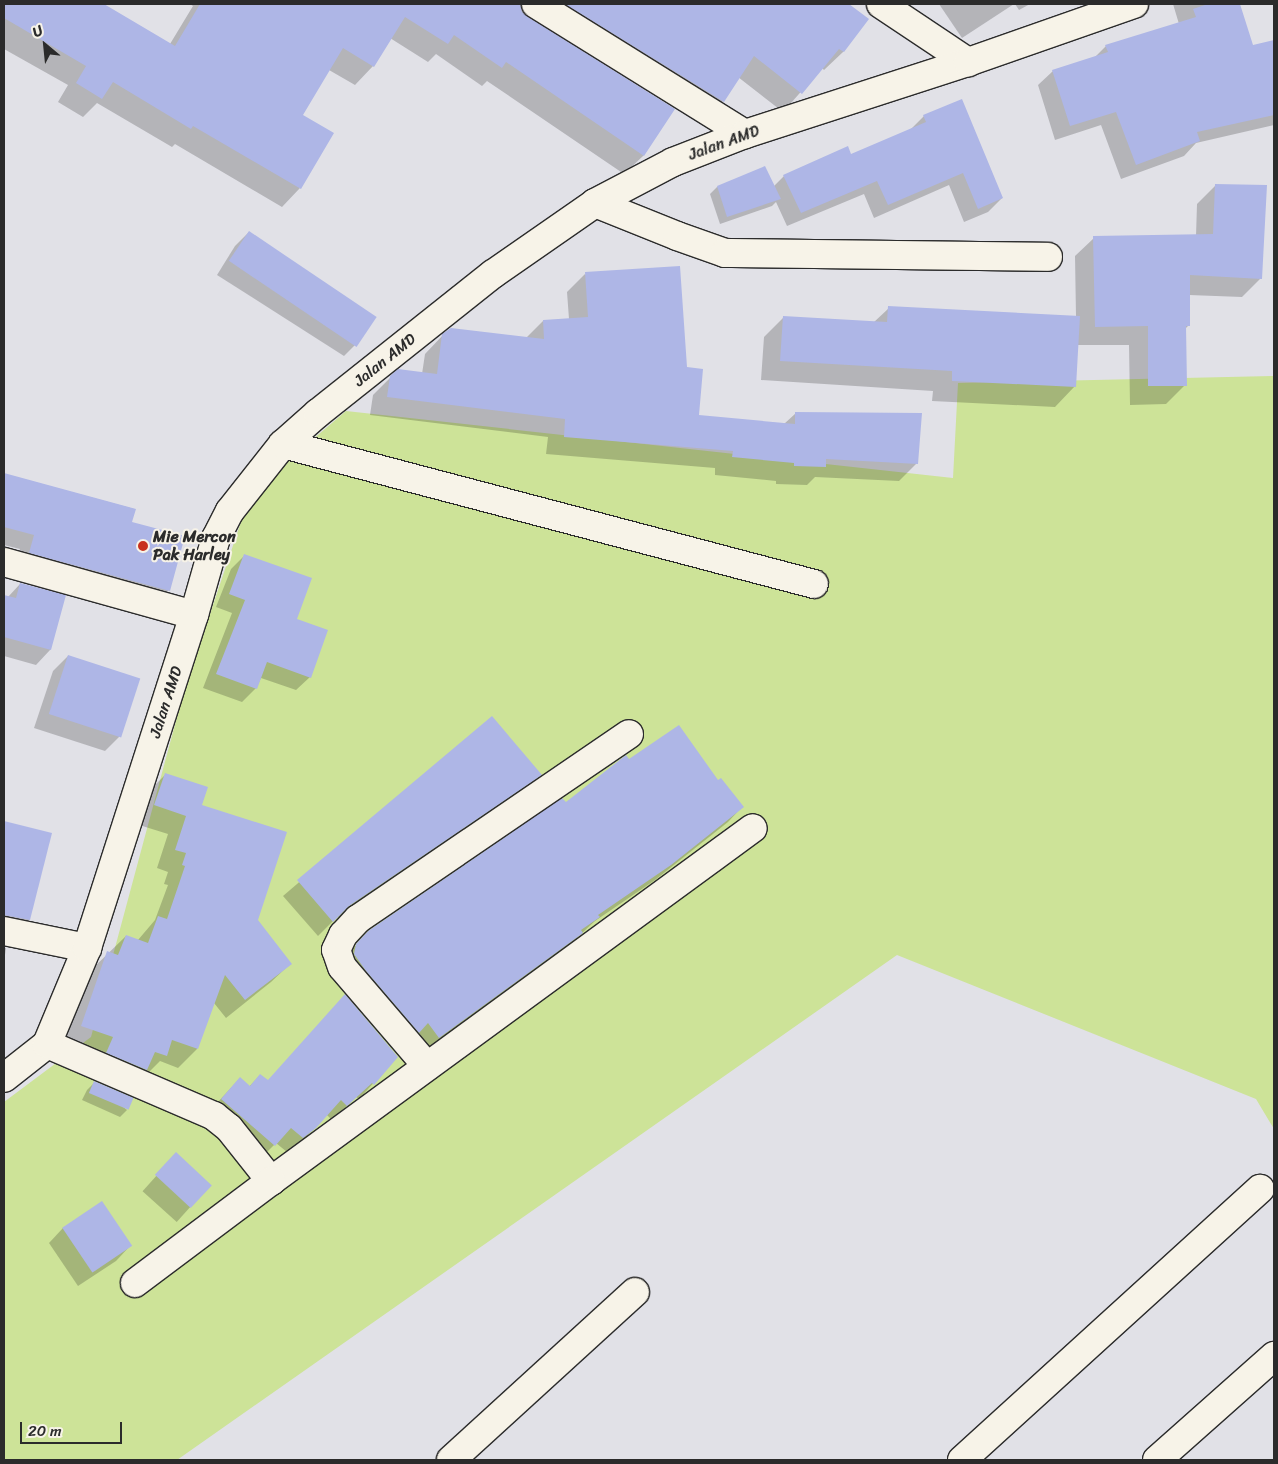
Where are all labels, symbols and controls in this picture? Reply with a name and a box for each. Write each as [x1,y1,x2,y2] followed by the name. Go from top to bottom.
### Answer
[28,18,48,45] text: U
[20,20,70,70] north arrow
[686,121,762,165] street label: Jalan AMD
[350,329,420,391] street label: Jalan AMD
[153,527,235,565] place label: Mie Mercon Pak Harley
[137,540,149,552] marker: Mie Mercon Pak Harley
[145,664,187,740] street label: Jalan AMD
[22,1412,125,1444] scale bar
[28,1418,62,1444] text: 20 m

